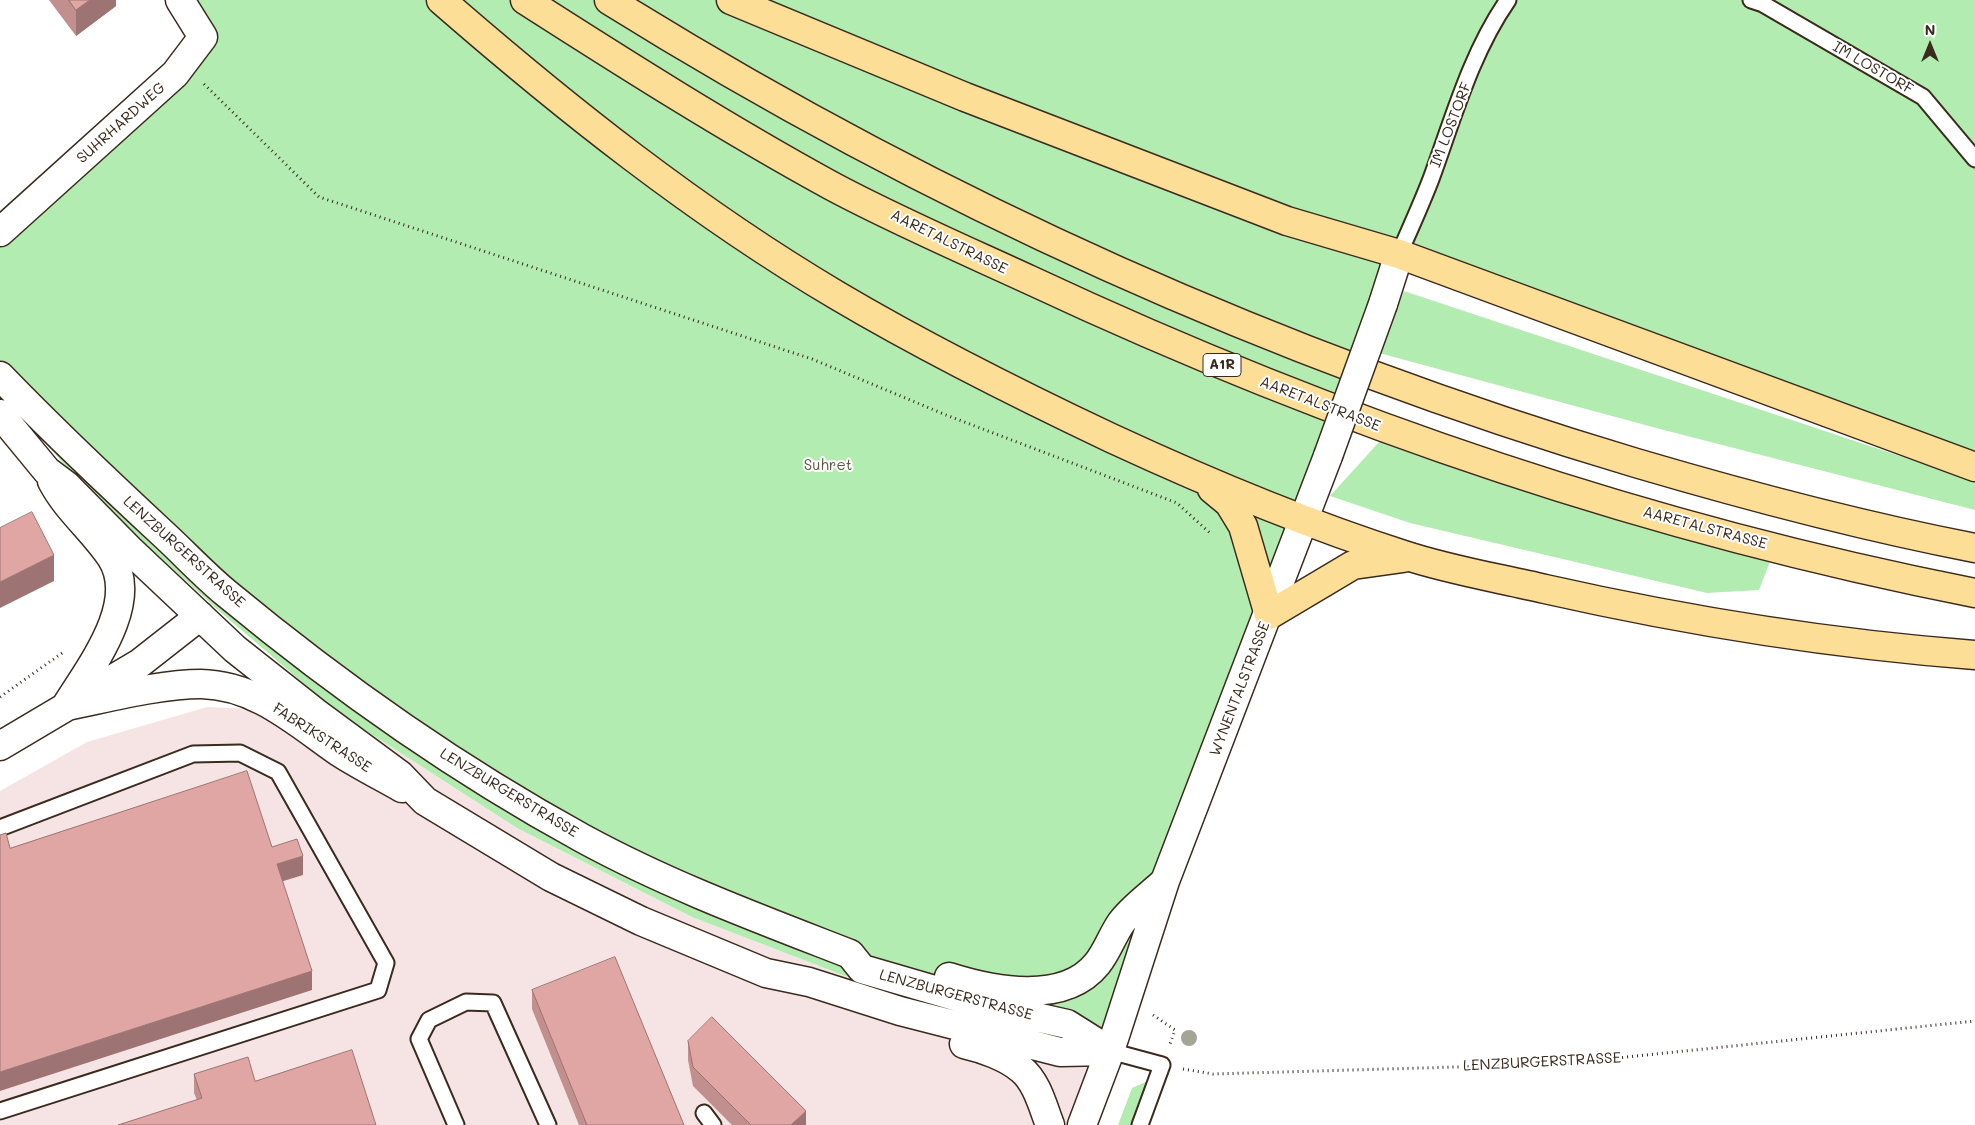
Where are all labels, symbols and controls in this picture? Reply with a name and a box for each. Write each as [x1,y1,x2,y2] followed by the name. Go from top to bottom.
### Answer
[1905,20,1955,70] north arrow
[1925,20,1935,39] text: N
[1830,38,1916,98] street label: IM LOSTORF
[73,79,169,167] street label: SUHRHARDWEG
[1427,80,1475,170] street label: IM LOSTORF
[888,206,1010,278] street label: AARETALSTRASSE
[1203,354,1241,376] road number: A1R
[1257,373,1383,435] street label: AARETALSTRASSE
[804,456,852,474] park label: Suhret
[119,492,249,612] street label: LENZBURGERSTRASSE
[1641,503,1769,553] street label: AARETALSTRASSE
[1206,619,1274,759] street label: WYNENTALSTRASSE
[269,699,375,777] street label: FABRIKSTRASSE
[437,745,581,841] street label: LENZBURGERSTRASSE
[877,966,1035,1024] street label: LENZBURGERSTRASSE
[1463,1049,1621,1075] street label: LENZBURGERSTRASSE

